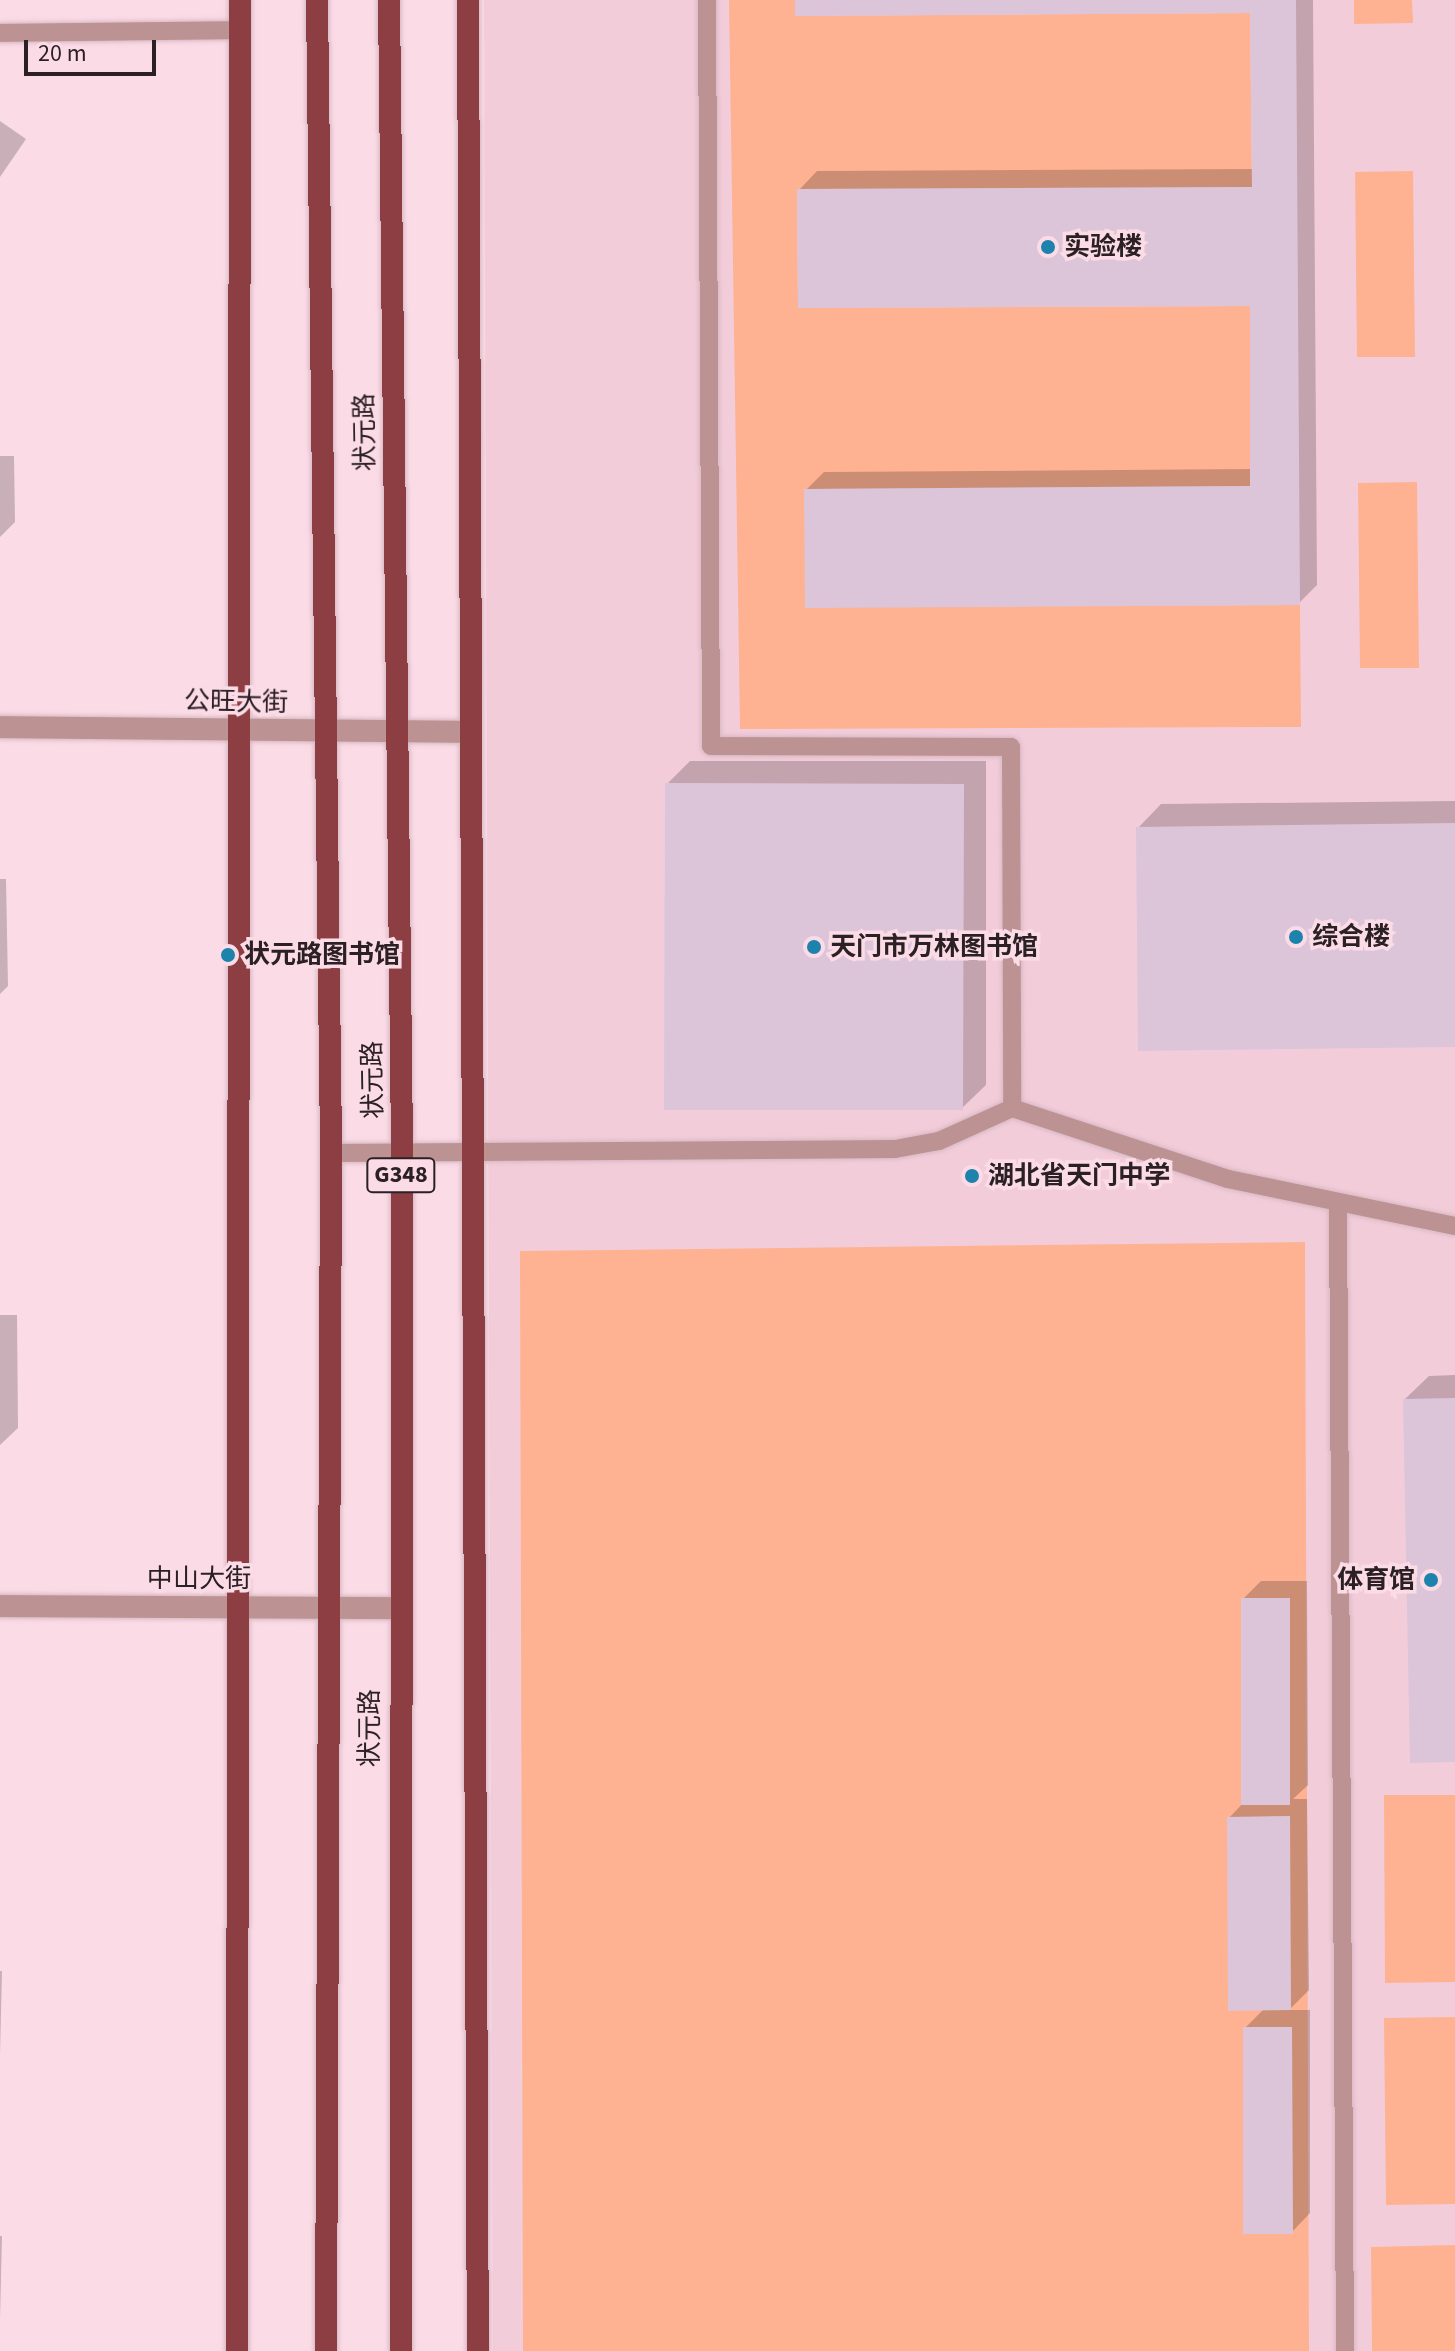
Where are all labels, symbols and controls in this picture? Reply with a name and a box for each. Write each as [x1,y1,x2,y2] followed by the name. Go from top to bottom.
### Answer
[28,24,160,74] scale bar
[38,36,87,71] text: 20 m
[1064,231,1142,263] place label: 实验楼
[1039,238,1057,256] marker: 实验楼
[349,393,381,471] street label: 状元路
[184,685,288,719] street label: 公旺大街
[1312,921,1390,953] place label: 综合楼
[1287,928,1305,946] marker: 综合楼
[830,931,1038,963] place label: 天门市万林图书馆
[805,938,823,956] marker: 天门市万林图书馆
[244,939,400,971] place label: 状元路图书馆
[219,946,237,964] marker: 状元路图书馆
[357,1041,389,1119] street label: 状元路
[365,1155,437,1195] road number: G348
[988,1160,1170,1192] place label: 湖北省天门中学
[963,1167,981,1185] marker: 湖北省天门中学
[147,1563,251,1595] street label: 中山大街
[1337,1564,1415,1596] place label: 体育馆
[1422,1571,1440,1589] marker: 体育馆
[354,1689,386,1767] street label: 状元路

